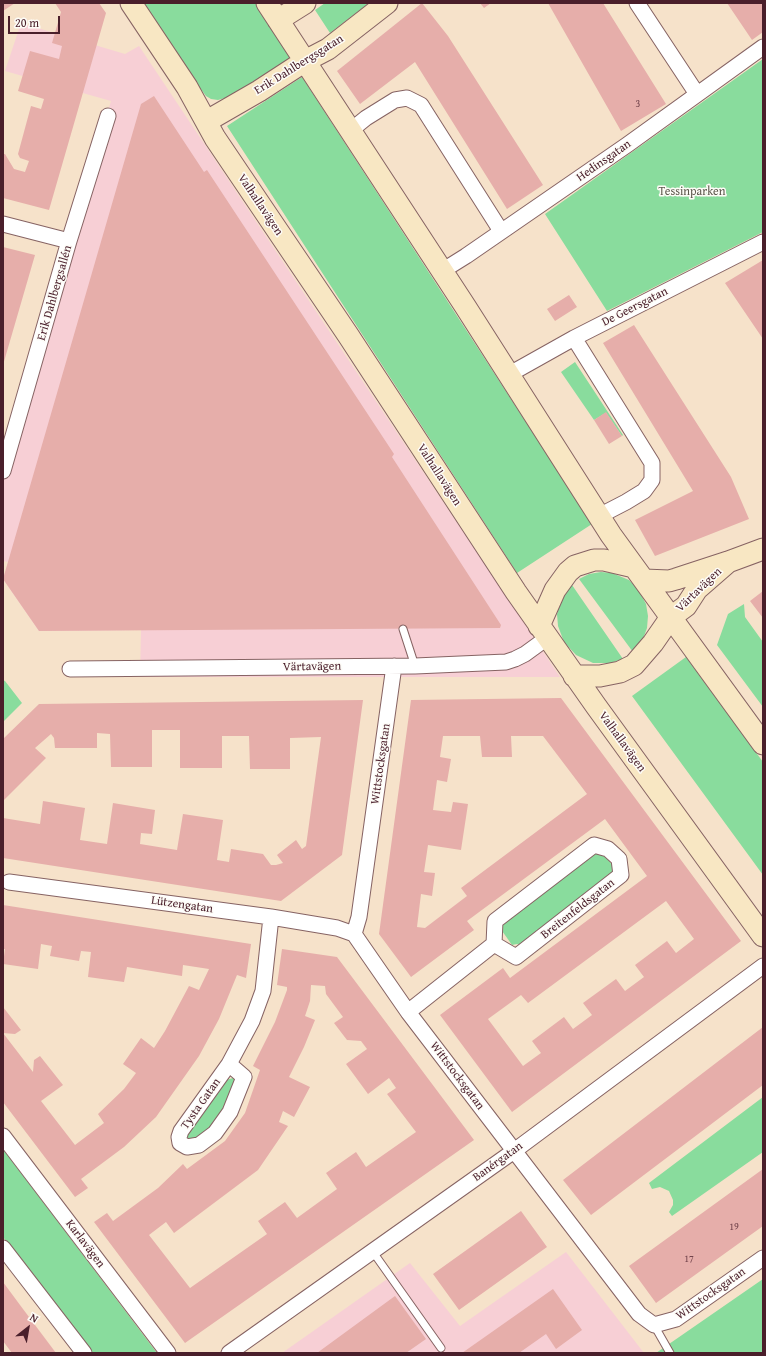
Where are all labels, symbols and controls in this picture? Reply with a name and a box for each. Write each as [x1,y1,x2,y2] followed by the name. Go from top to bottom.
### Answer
[10,8,62,34] scale bar
[15,14,39,31] text: 20 m
[252,32,346,98] street label: Erik Dahlbergsgatan
[636,98,640,110] house number: 3
[574,137,634,185] street label: Hedinsgatan
[234,172,286,238] street label: Valhallavägen
[659,185,725,199] park label: Tessinparken
[35,244,75,342] street label: Erik Dahlbergsallén
[600,284,670,330] street label: De Geersgatan
[414,441,464,509] street label: Valhallavägen
[673,565,725,615] street label: Värtavägen
[283,659,341,675] street label: Värtavägen
[595,709,649,775] street label: Valhallavägen
[368,723,394,805] street label: Wittstocksgatan
[538,876,618,942] street label: Breitenfeldsgatan
[150,894,214,916] street label: Lützengatan
[427,1039,487,1113] street label: Wittstocksgatan
[178,1076,224,1132] street label: Tysta Gatan
[470,1139,526,1185] street label: Banérgatan
[62,1217,108,1271] street label: Karlavägen
[729,1221,739,1233] house number: 19
[684,1253,694,1265] house number: 17
[674,1265,748,1323] street label: Wittstocksgatan
[8,1308,48,1348] north arrow
[27,1309,41,1326] text: N

